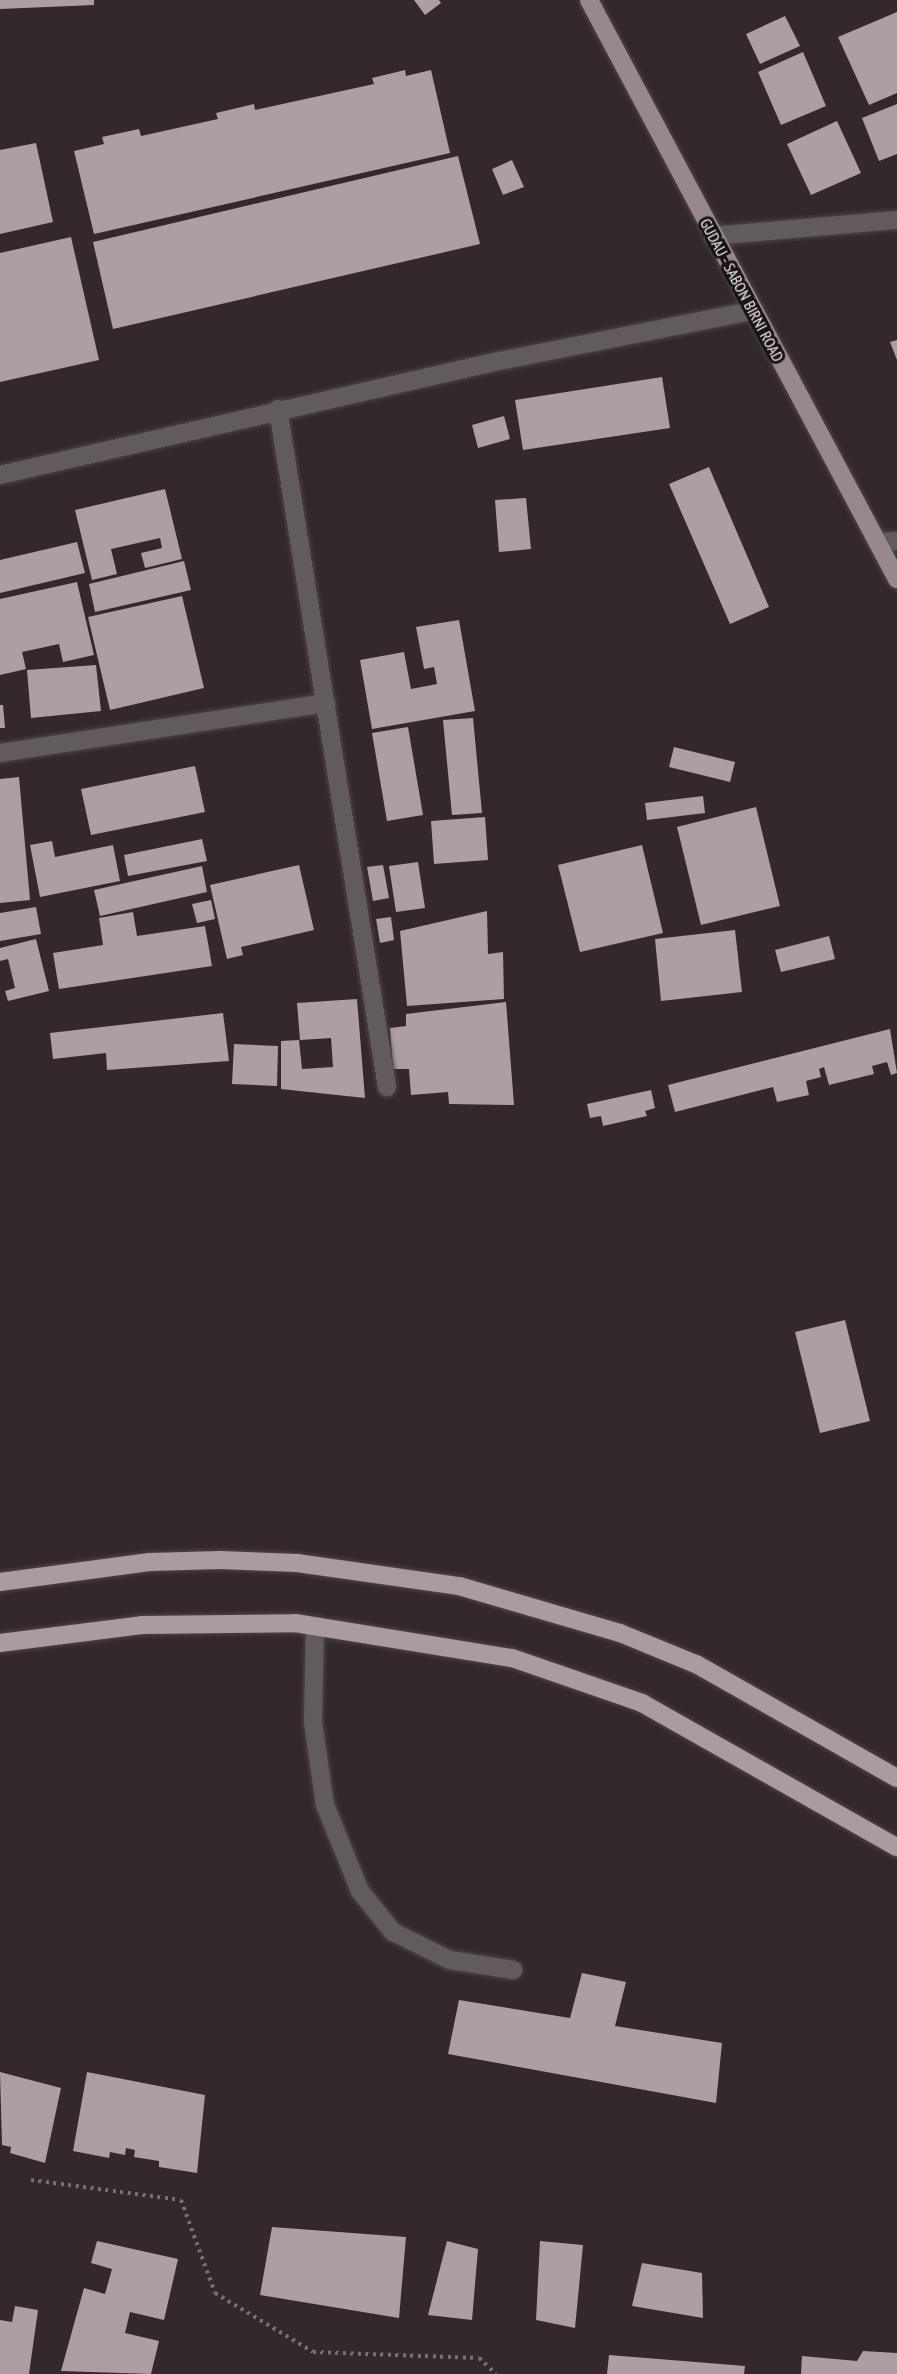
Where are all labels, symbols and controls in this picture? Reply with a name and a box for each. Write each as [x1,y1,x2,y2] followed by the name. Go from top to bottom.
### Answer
[696,215,788,365] street label: GUDAU - SABON BIRNI ROAD

